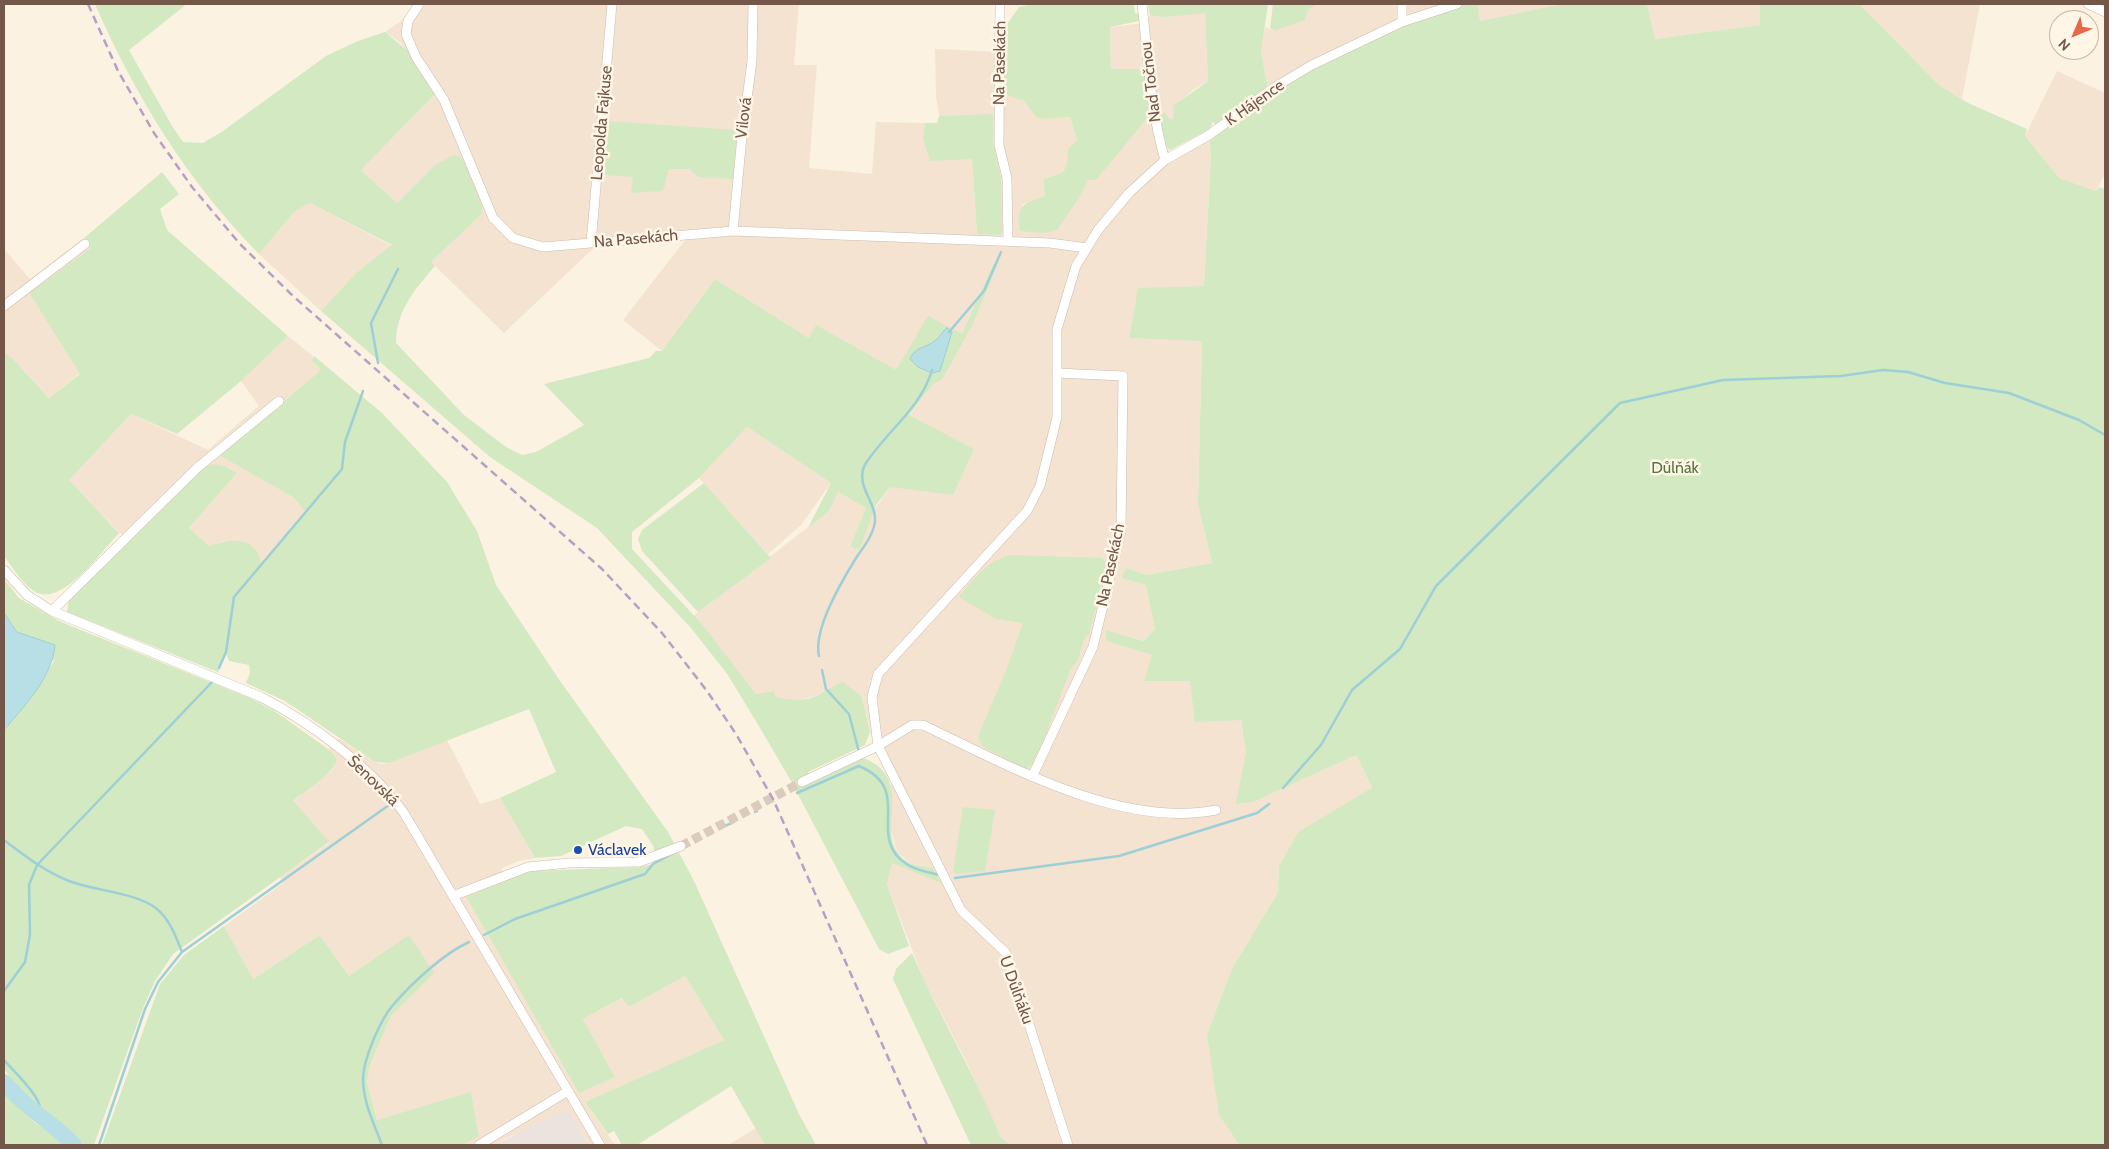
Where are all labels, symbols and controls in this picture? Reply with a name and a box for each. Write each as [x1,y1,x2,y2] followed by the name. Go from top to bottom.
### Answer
[2049,10,2099,60] north arrow
[990,21,1010,105] street label: Na Pasekách
[2054,35,2074,55] text: N
[1137,41,1165,123] street label: Nad Točnou
[587,65,617,181] street label: Leopolda Fajkuse
[1222,76,1288,130] street label: K Hájence
[732,96,756,140] street label: Vilová
[593,226,679,252] street label: Na Pasekách
[1651,458,1699,478] park label: Důlňák
[1093,522,1129,608] street label: Na Pasekách
[343,752,403,810] street label: Šenovská
[588,840,646,860] place label: Václavek
[572,844,584,856] marker: Václavek
[995,953,1037,1027] street label: U Důlňáku

